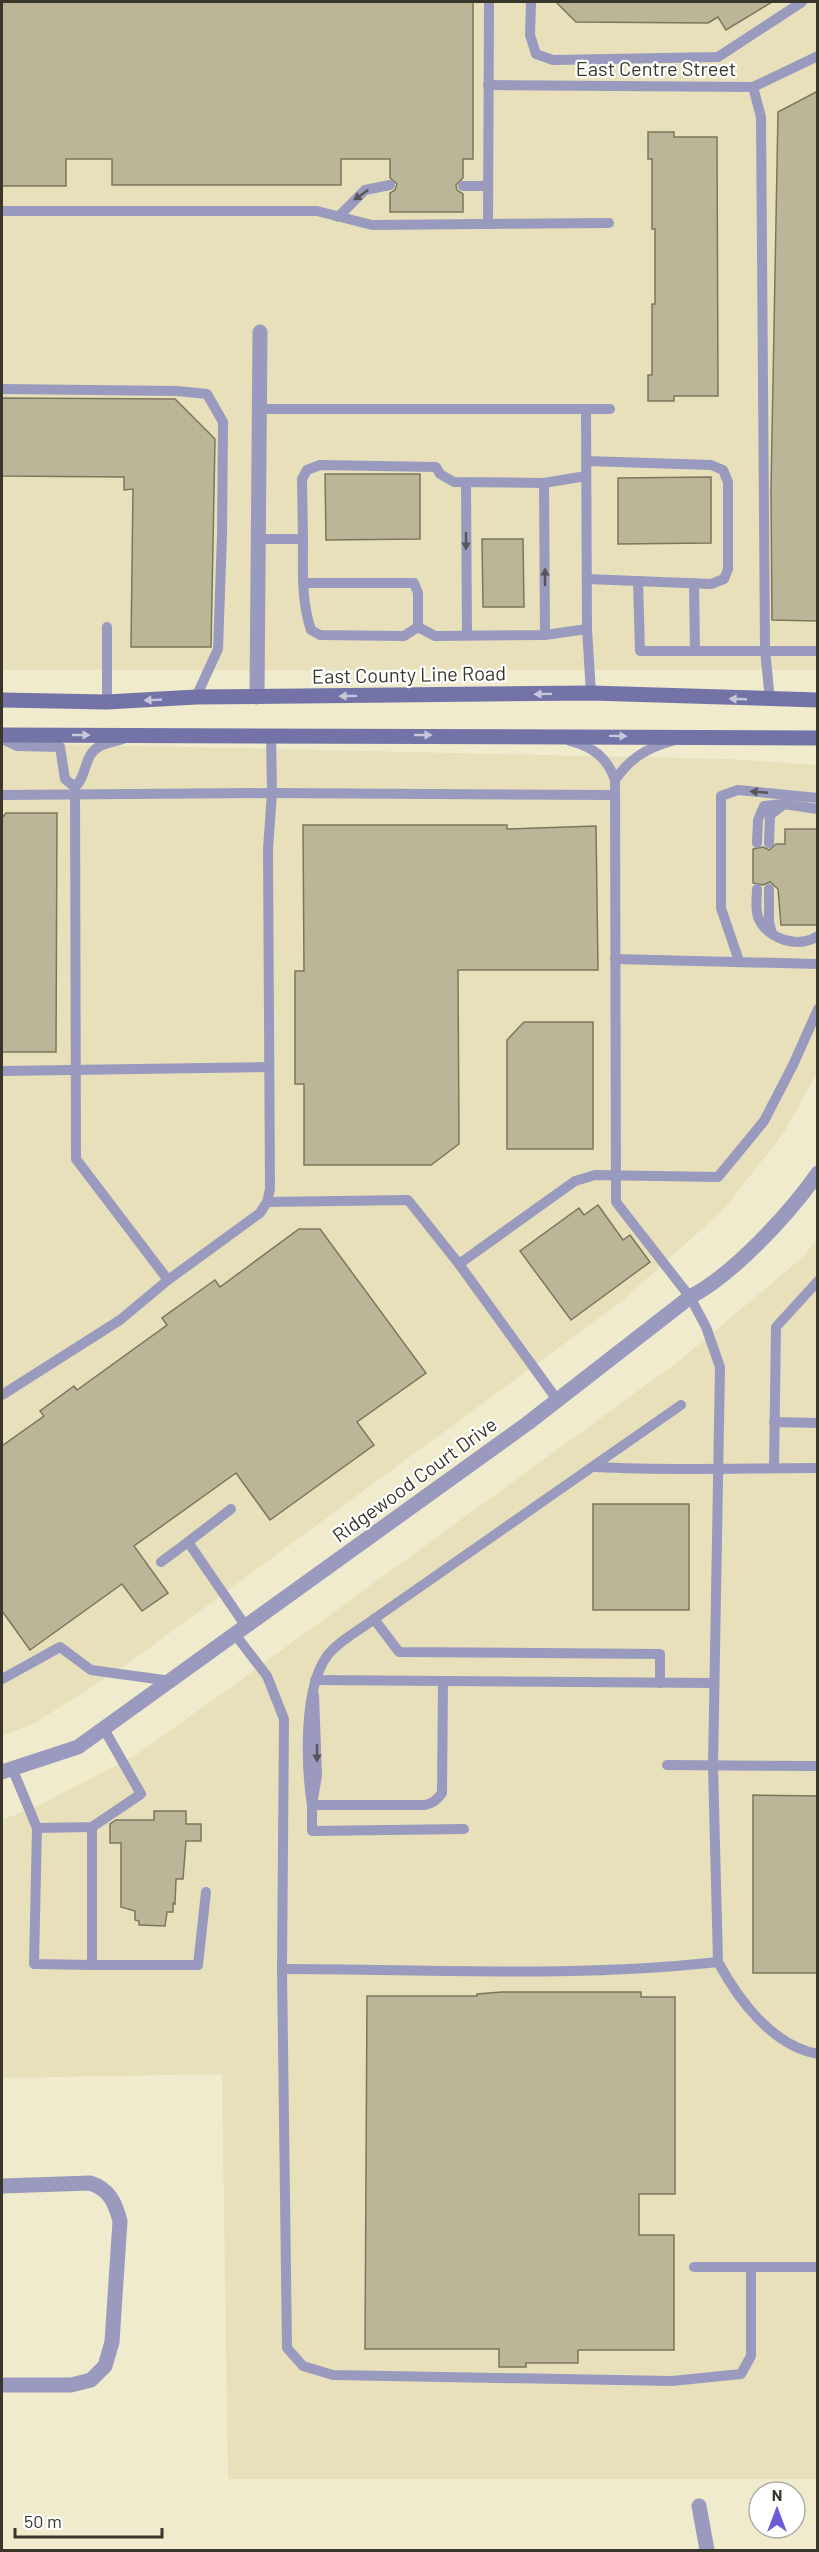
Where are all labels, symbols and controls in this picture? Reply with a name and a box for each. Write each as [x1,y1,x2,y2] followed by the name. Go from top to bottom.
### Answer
[576,56,736,80] street label: East Centre Street
[353,189,369,201] one-way arrow
[461,531,471,550] one-way arrow
[540,567,550,586] one-way arrow
[312,660,506,688] street label: East County Line Road
[534,689,553,699] one-way arrow
[339,691,358,701] one-way arrow
[729,694,748,703] one-way arrow
[144,695,163,704] one-way arrow
[413,730,432,740] one-way arrow
[71,731,90,740] one-way arrow
[608,731,627,741] one-way arrow
[750,787,769,797] one-way arrow
[327,1411,501,1547] street label: Ridgewood Court Drive
[312,1743,322,1762] one-way arrow
[747,2480,807,2540] north arrow
[772,2485,782,2504] text: N
[15,2501,162,2539] scale bar
[24,2510,62,2532] text: 50 m

